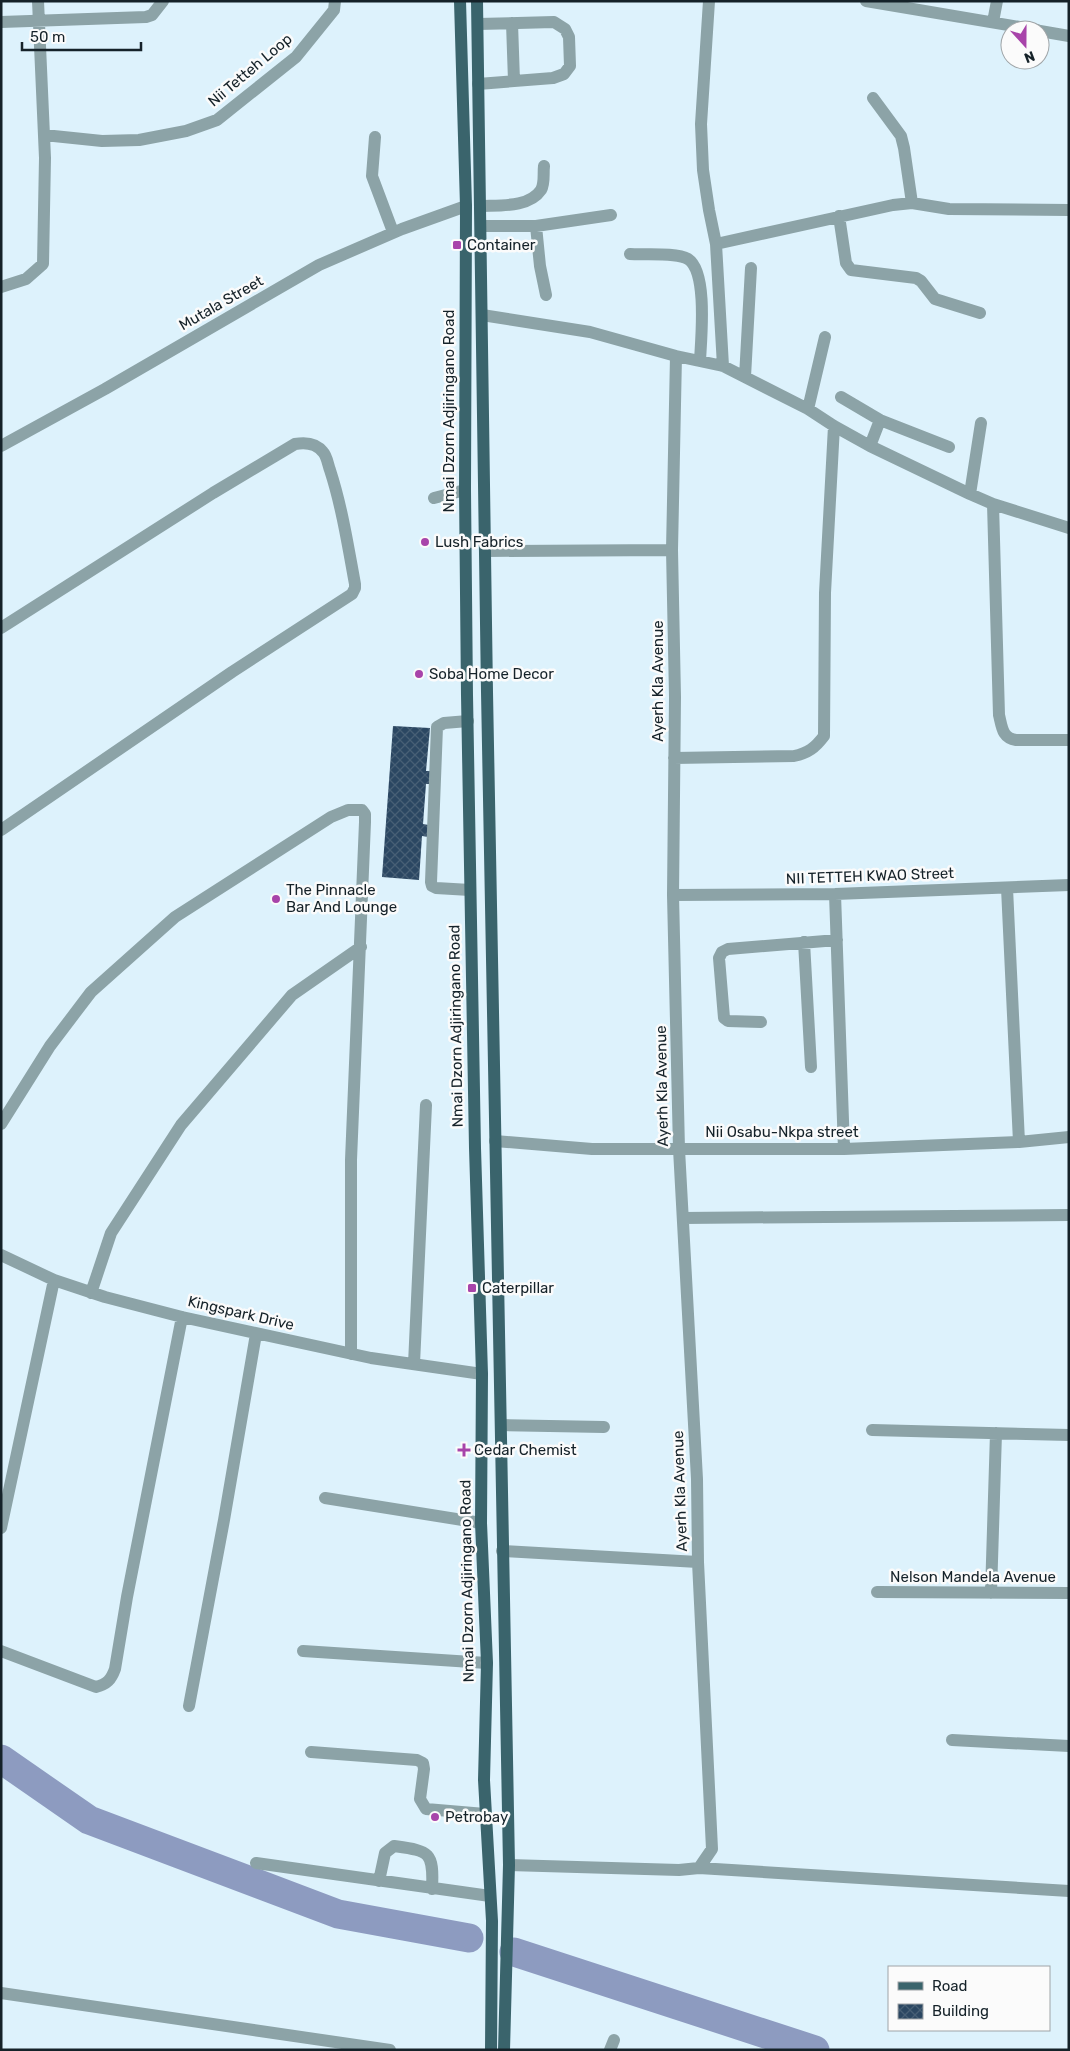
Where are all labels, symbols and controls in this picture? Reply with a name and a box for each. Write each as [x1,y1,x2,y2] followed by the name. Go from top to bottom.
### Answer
[22,20,141,52] scale bar
[1000,20,1050,70] north arrow
[30,28,65,46] text: 50 m
[204,30,296,110] street label: Nii Tetteh Loop
[1022,47,1037,66] text: N
[467,236,536,254] place label: Container
[451,239,463,251] marker: Container
[176,272,266,334] street label: Mutala Street
[440,310,458,512] street label: Nmai Dzorn Adjiringano Road
[435,533,524,551] place label: Lush Fabrics
[419,536,431,548] marker: Lush Fabrics
[649,620,667,742] street label: Ayerh Kla Avenue
[429,665,554,683] place label: Soba Home Decor
[413,668,425,680] marker: Soba Home Decor
[786,864,955,888] street label: NII TETTEH KWAO Street
[286,881,397,916] place label: The Pinnacle Bar And Lounge
[270,893,282,905] marker: The Pinnacle Bar And Lounge
[445,924,467,1128] street label: Nmai Dzorn Adjiringano Road
[652,1025,672,1147] street label: Ayerh Kla Avenue
[705,1123,859,1141] street label: Nii Osabu-Nkpa street
[482,1279,554,1297] place label: Caterpillar
[466,1282,478,1294] marker: Caterpillar
[186,1292,296,1334] street label: Kingspark Drive
[669,1430,691,1552] street label: Ayerh Kla Avenue
[474,1441,577,1459] place label: Cedar Chemist
[458,1444,470,1456] marker: Cedar Chemist
[456,1479,478,1683] street label: Nmai Dzorn Adjiringano Road
[890,1568,1056,1586] street label: Nelson Mandela Avenue
[445,1808,508,1826] place label: Petrobay
[429,1811,441,1823] marker: Petrobay
[888,1966,1050,2031] legend
[932,1977,968,1995] text: Road
[932,2002,989,2020] text: Building

